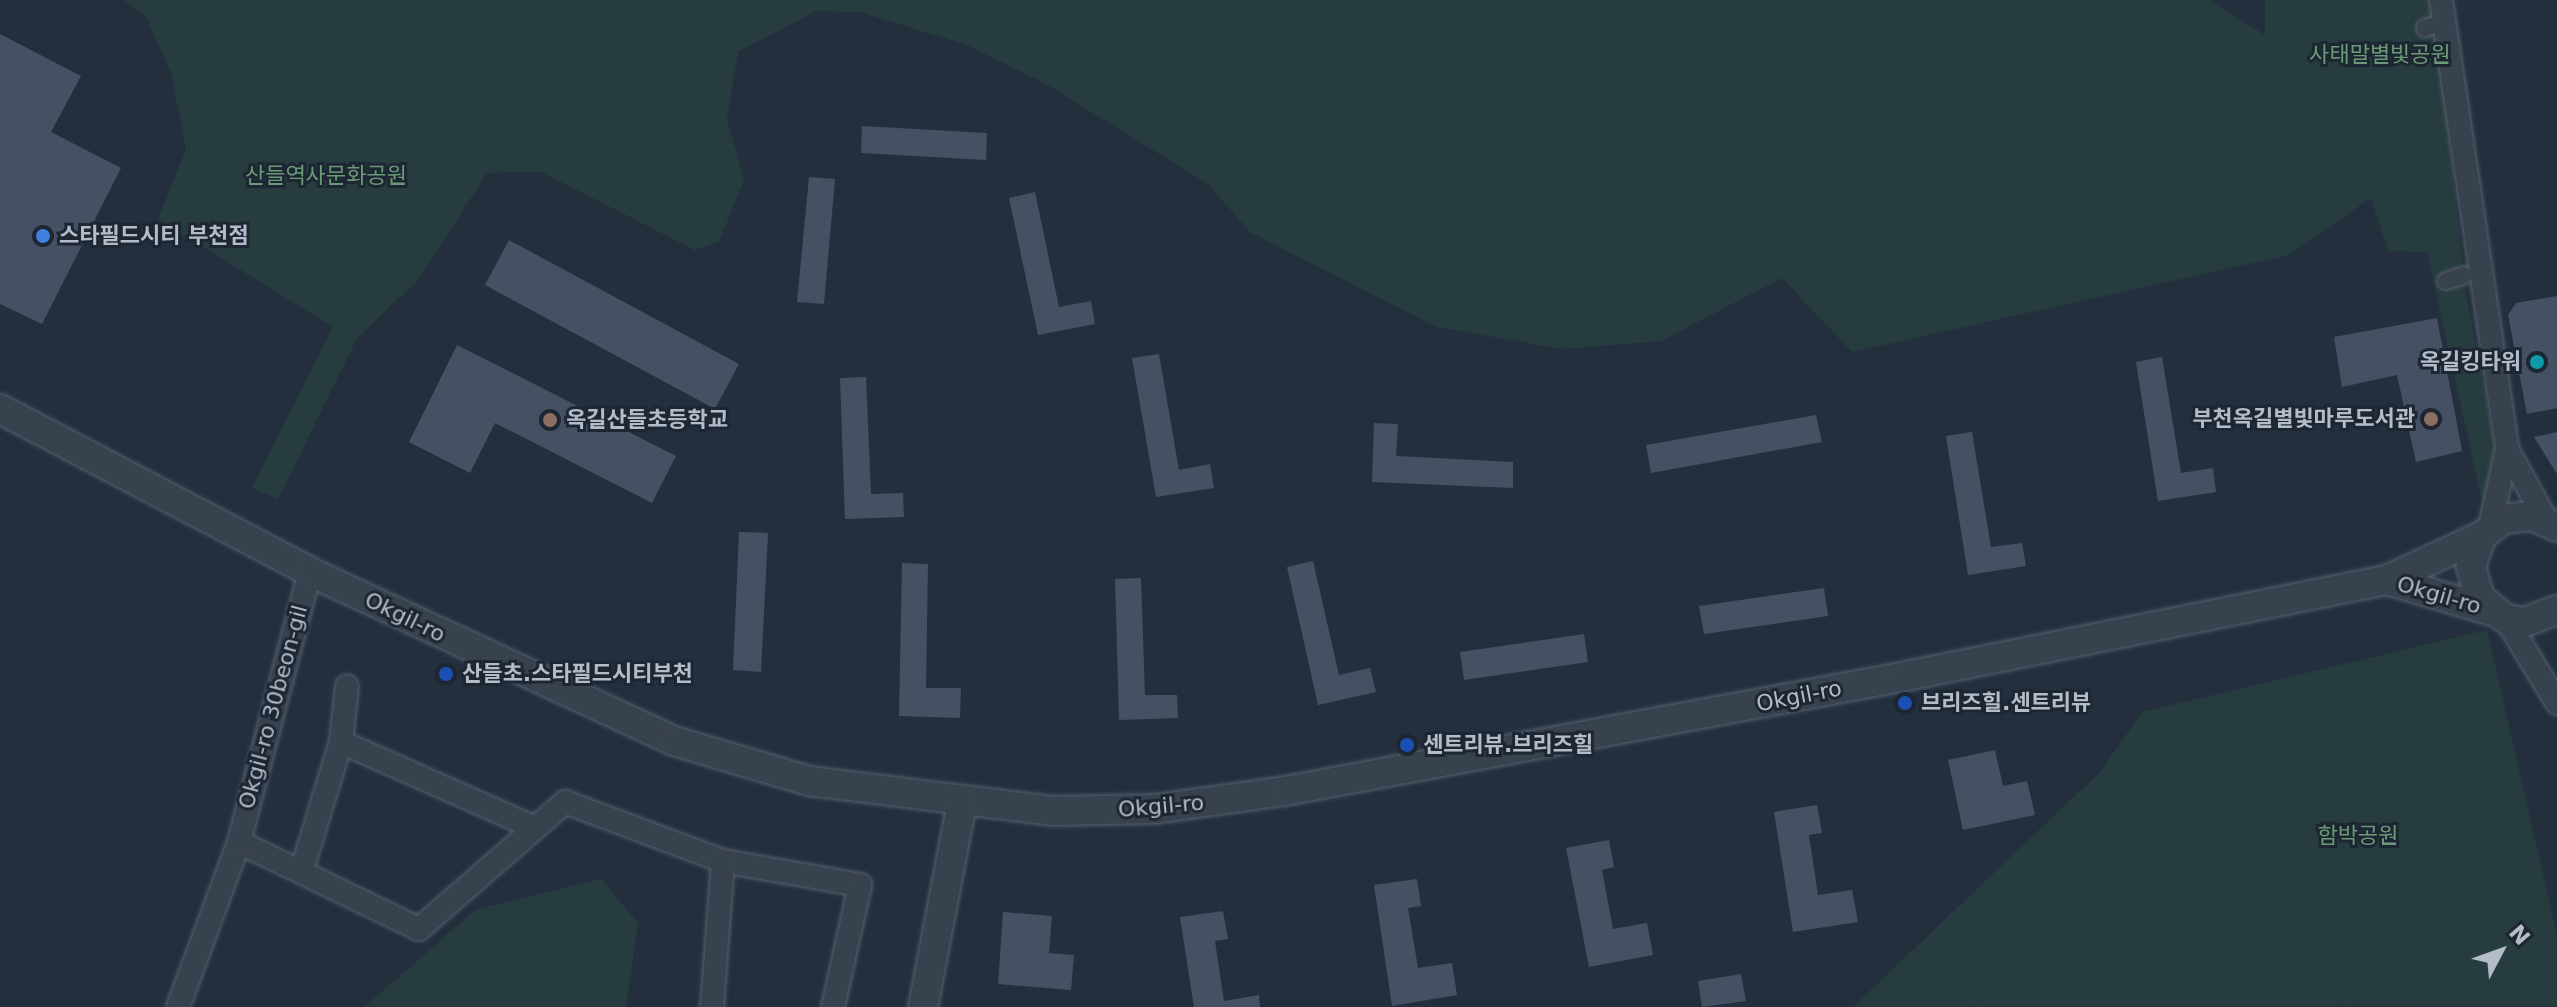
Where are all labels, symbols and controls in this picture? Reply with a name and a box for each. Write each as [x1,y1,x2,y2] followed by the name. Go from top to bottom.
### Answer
[2309,42,2451,68] park label: 사태말별빛공원
[245,163,407,189] park label: 산들역사문화공원
[59,223,249,249] place label: 스타필드시티 부천점
[34,227,52,245] marker: 스타필드시티 부천점
[2420,349,2521,375] place label: 옥길킹타워
[2528,353,2546,371] marker: 옥길킹타워
[2192,406,2415,432] place label: 부천옥길별빛마루도서관
[566,407,728,433] place label: 옥길산들초등학교
[2422,410,2440,428] marker: 부천옥길별빛마루도서관
[541,411,559,429] marker: 옥길산들초등학교
[2394,570,2484,620] street label: Okgil-ro
[360,586,450,648] street label: Okgil-ro
[233,602,313,812] street label: Okgil-ro 30beon-gil
[462,661,693,687] place label: 산들초.스타필드시티부천
[437,665,455,683] marker: 산들초.스타필드시티부천
[1754,675,1844,717] street label: Okgil-ro
[1921,690,2091,716] place label: 브리즈힐.센트리뷰
[1896,694,1914,712] marker: 브리즈힐.센트리뷰
[1423,732,1593,758] place label: 센트리뷰.브리즈힐
[1398,736,1416,754] marker: 센트리뷰.브리즈힐
[1117,789,1205,823] street label: Okgil-ro
[2318,823,2398,849] park label: 함박공원
[2461,911,2541,991] north arrow
[2504,920,2535,950] text: N

